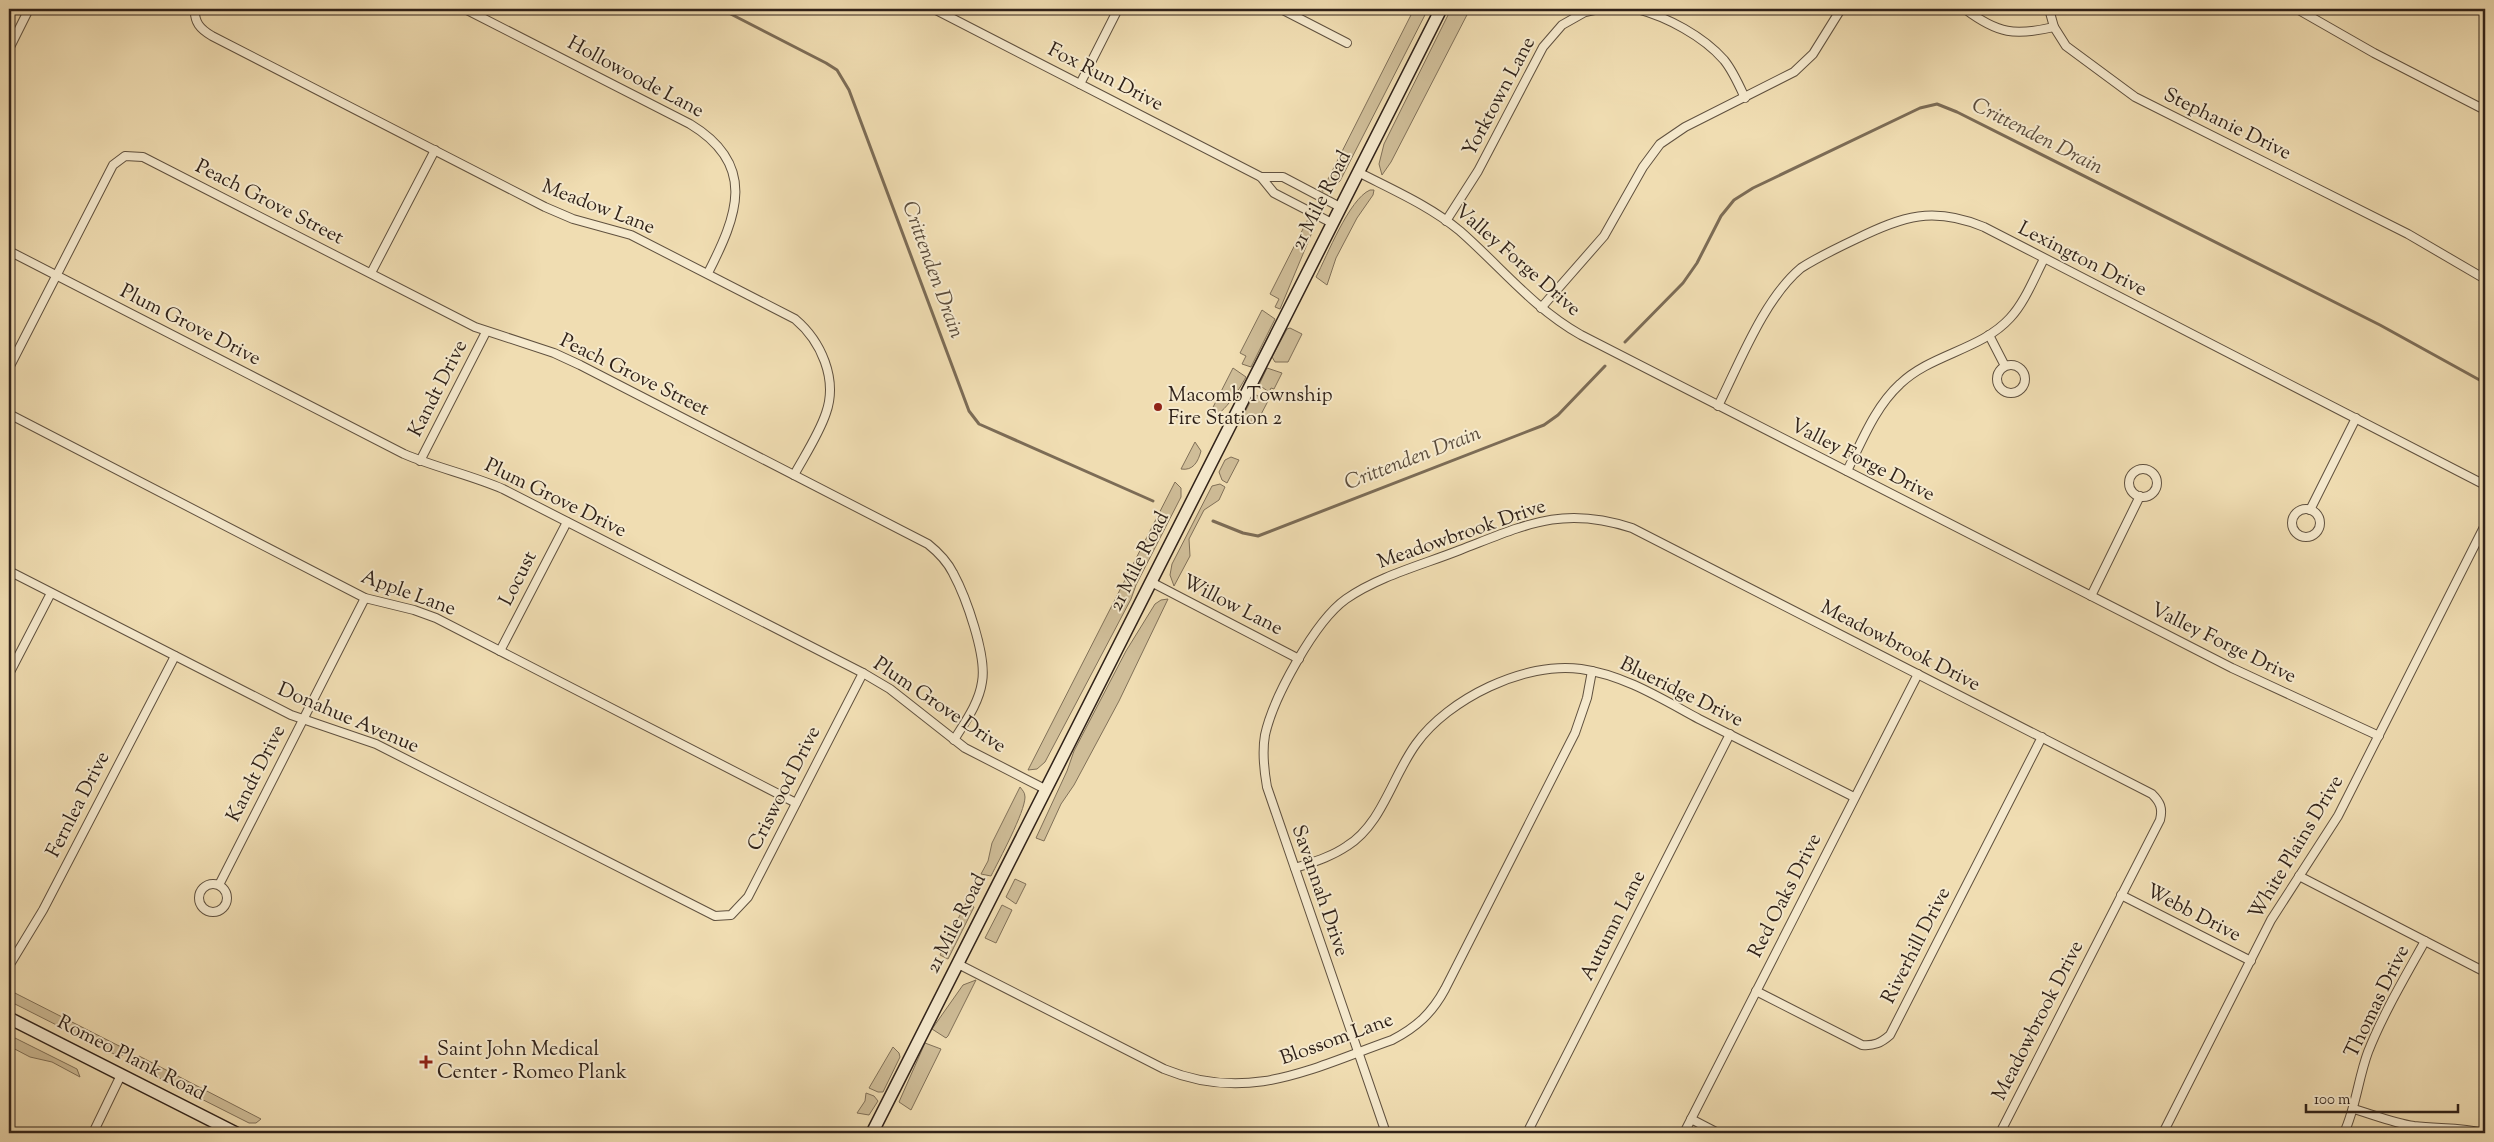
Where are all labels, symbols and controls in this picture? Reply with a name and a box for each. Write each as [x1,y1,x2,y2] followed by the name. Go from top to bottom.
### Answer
[561,30,709,126] street label: Hollowoode Lane
[1456,32,1544,162] street label: Yorktown Lane
[1042,36,1168,120] street label: Fox Run Drive
[2158,82,2296,168] street label: Stephanie Drive
[1966,91,2108,183] water label: Crittenden Drain
[1284,146,1360,256] street label: 21 Mile Road
[190,153,348,253] street label: Peach Grove Street
[537,173,659,243] street label: Meadow Lane
[893,197,971,343] water label: Crittenden Drain
[1447,198,1587,324] street label: Valley Forge Drive
[2013,215,2151,305] street label: Lexington Drive
[114,278,266,374] street label: Plum Grove Drive
[554,327,714,425] street label: Peach Grove Street
[402,335,476,443] street label: Kandt Drive
[1168,382,1333,434] place label: Macomb Township Fire Station 2
[1152,401,1164,413] marker: Macomb Township Fire Station 2
[1785,412,1939,510] street label: Valley Forge Drive
[1340,419,1486,499] water label: Crittenden Drain
[479,452,631,546] street label: Plum Grove Drive
[1374,493,1550,577] street label: Meadowbrook Drive
[1102,507,1178,617] street label: 21 Mile Road
[493,546,545,612] street label: Locust
[356,563,460,625] street label: Apple Lane
[1177,568,1287,644] street label: Willow Lane
[1815,594,1985,700] street label: Meadowbrook Drive
[2145,596,2301,692] street label: Valley Forge Drive
[867,651,1011,761] street label: Plum Grove Drive
[1614,651,1748,735] street label: Blueridge Drive
[273,676,423,762] street label: Donahue Avenue
[220,720,294,828] street label: Kandt Drive
[741,721,829,857] street label: Criswood Drive
[40,747,118,863] street label: Fernlea Drive
[2242,770,2352,926] street label: White Plains Drive
[1283,821,1355,961] street label: Savannah Drive
[1742,829,1830,963] street label: Red Oaks Drive
[1574,866,1654,986] street label: Autumn Lane
[919,869,995,979] street label: 21 Mile Road
[2140,878,2246,950] street label: Webb Drive
[1875,883,1959,1009] street label: Riverhill Drive
[1986,936,2092,1106] street label: Meadowbrook Drive
[2338,941,2418,1063] street label: Thomas Drive
[1276,1006,1398,1074] street label: Blossom Lane
[52,1009,210,1109] street label: Romeo Plank Road
[437,1036,627,1088] place label: Saint John Medical Center - Romeo Plank
[419,1055,433,1069] marker: Saint John Medical Center - Romeo Plank
[2306,1082,2459,1114] scale bar
[2314,1090,2351,1111] text: 100 m

